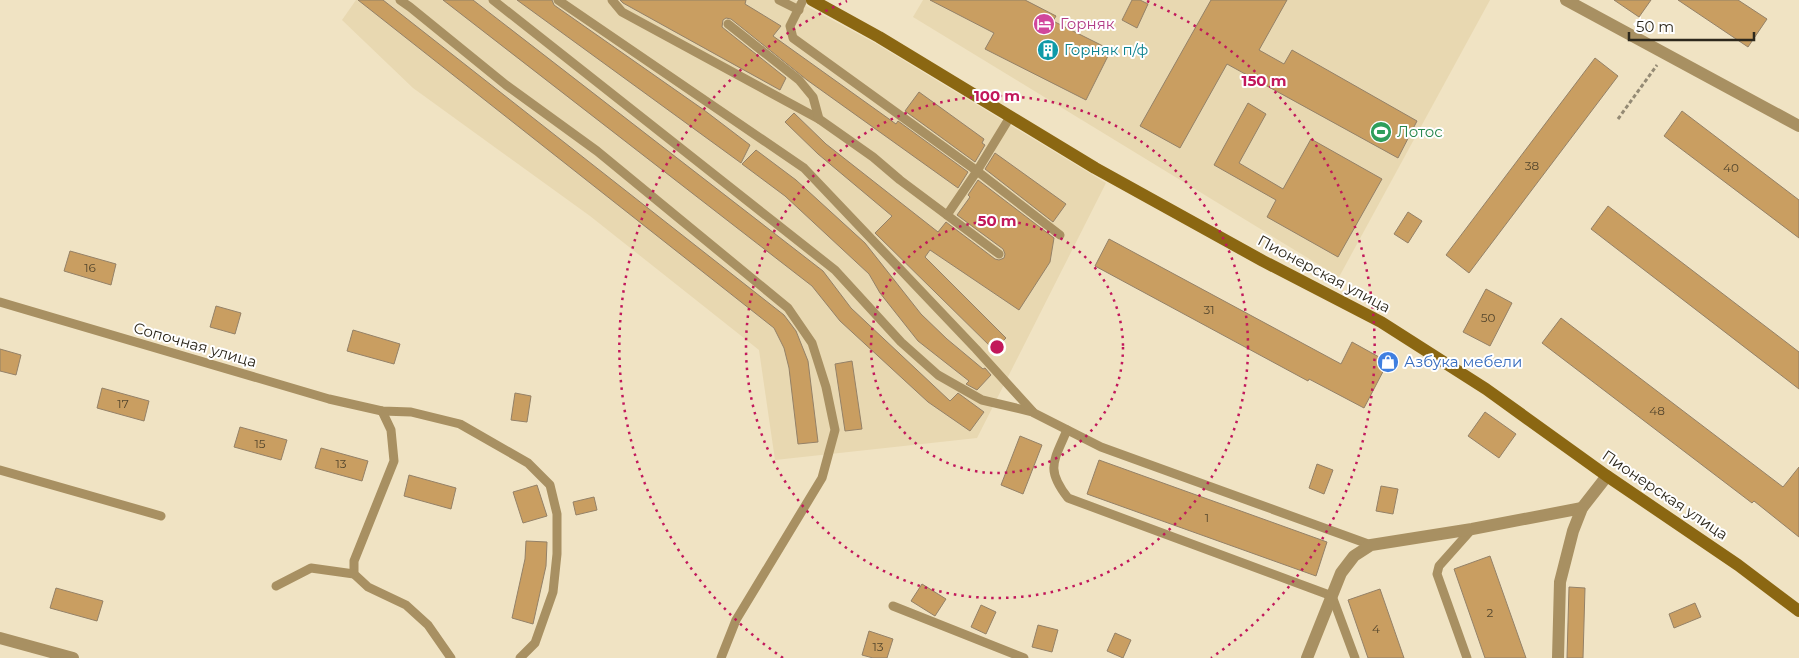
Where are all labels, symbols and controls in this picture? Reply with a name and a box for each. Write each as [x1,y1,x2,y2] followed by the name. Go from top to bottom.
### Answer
[1629,10,1754,42] scale bar
[1032,12,1056,36] hotel icon: Горняк
[1060,14,1115,33] place label: Горняк
[1636,17,1674,36] text: 50 m
[1036,38,1060,62] building icon: Горняк п/ф
[1064,40,1149,59] place label: Горняк п/ф
[1242,71,1286,90] text: 150 m
[974,86,1020,105] text: 100 m
[1369,120,1393,144] sports icon: Лотос
[1397,122,1443,141] place label: Лотос
[1525,158,1540,173] house number: 38
[1723,160,1739,175] house number: 40
[977,211,1017,230] text: 50 m
[1255,231,1394,317] street label: Пионерская улица
[84,260,96,275] house number: 16
[1203,302,1215,317] house number: 31
[1481,310,1495,325] house number: 50
[131,318,259,371] street label: Сопочная улица
[988,338,1006,356] centre of rings
[1376,350,1400,374] shop icon: Азбука мебели
[1404,352,1522,371] place label: Азбука мебели
[117,396,129,411] house number: 17
[1649,403,1665,418] house number: 48
[254,436,266,451] house number: 15
[1599,445,1732,544] street label: Пионерская улица
[335,456,347,471] house number: 13
[1205,510,1209,525] house number: 1
[1487,605,1494,620] house number: 2
[1372,621,1380,636] house number: 4
[872,639,884,654] house number: 13

